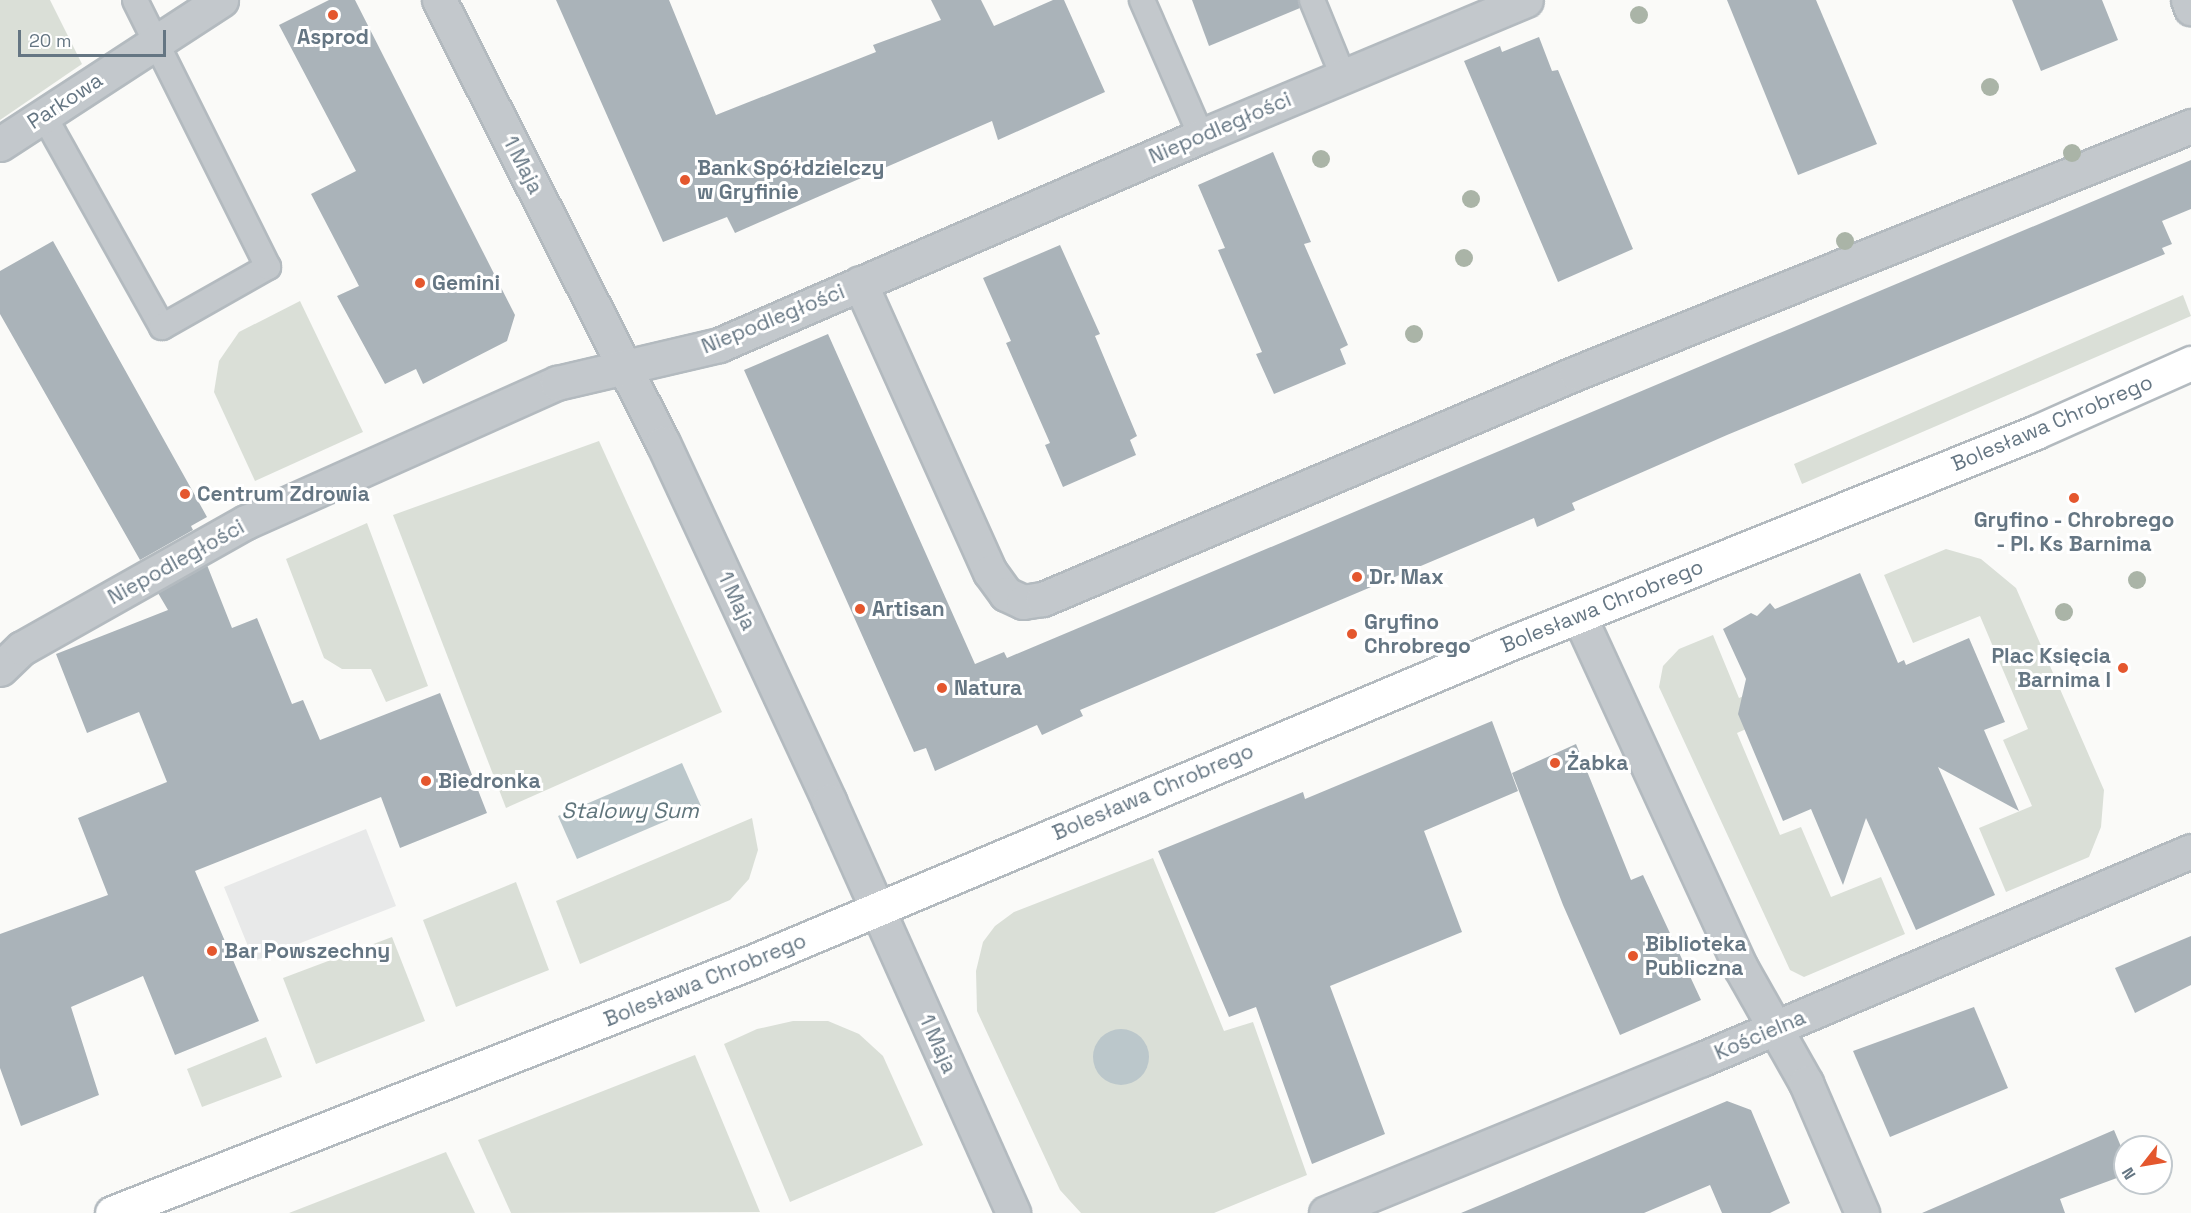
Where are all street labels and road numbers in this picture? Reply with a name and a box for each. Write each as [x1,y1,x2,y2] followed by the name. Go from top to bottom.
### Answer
[23,67,107,135] street label: Parkowa
[1145,87,1295,169] street label: Niepodległości
[498,132,548,198] street label: 1 Maja
[698,279,848,359] street label: Niepodległości
[1948,369,2156,477] street label: Bolesława Chrobrego
[103,514,249,610] street label: Niepodległości
[1497,554,1707,658] street label: Bolesława Chrobrego
[713,568,761,634] street label: 1 Maja
[1049,738,1257,846] street label: Bolesława Chrobrego
[600,928,810,1032] street label: Bolesława Chrobrego
[1711,1005,1809,1065] street label: Kościelna
[914,1011,962,1077] street label: 1 Maja

